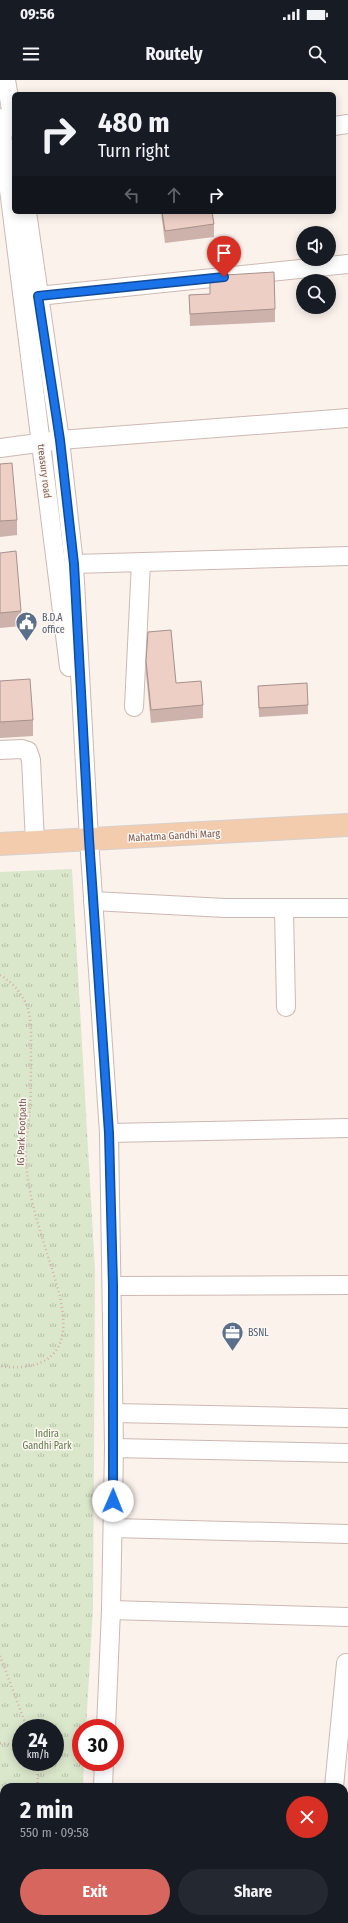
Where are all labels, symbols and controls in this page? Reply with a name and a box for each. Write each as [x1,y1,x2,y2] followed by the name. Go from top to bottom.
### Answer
[20,5,55,23] text: 09:56
[20,43,42,65] icon: menu
[145,43,203,65] text: Routely
[306,43,328,65] icon: search
[98,106,170,139] text: 480 m
[32,108,84,160] icon: right
[98,140,170,162] text: Turn right
[121,184,143,206] icon: left
[163,184,185,206] icon: ahead
[205,184,227,206] icon: right
[296,226,336,314] map controls
[296,226,336,266] button: sound
[207,236,241,277] pin
[213,242,235,264] icon: arrive
[296,274,336,314] button: search
[35,443,53,499] street label: treasury road
[14,610,40,643] public building icon: B.D.A office
[42,612,65,636] place label: B.D.A office
[128,828,221,844] street label: Mahatma Gandhi Marg
[15,1098,29,1166] street label: IG Park Footpath
[220,1319,246,1352] office icon: BSNL
[248,1327,269,1339] place label: BSNL
[22,1428,72,1452] park label: Indira Gandhi Park
[92,1480,134,1522] position arrow
[72,1719,124,1771] speed limit sign: 30
[28,1728,48,1752] text: 24
[27,1749,49,1761] text: km/h
[20,1796,73,1824] text: 2 min
[286,1796,328,1838] button: close
[20,1825,89,1840] text: 550 m · 09:58
[20,1869,170,1915] button: Exit
[178,1869,328,1915] button: Share

